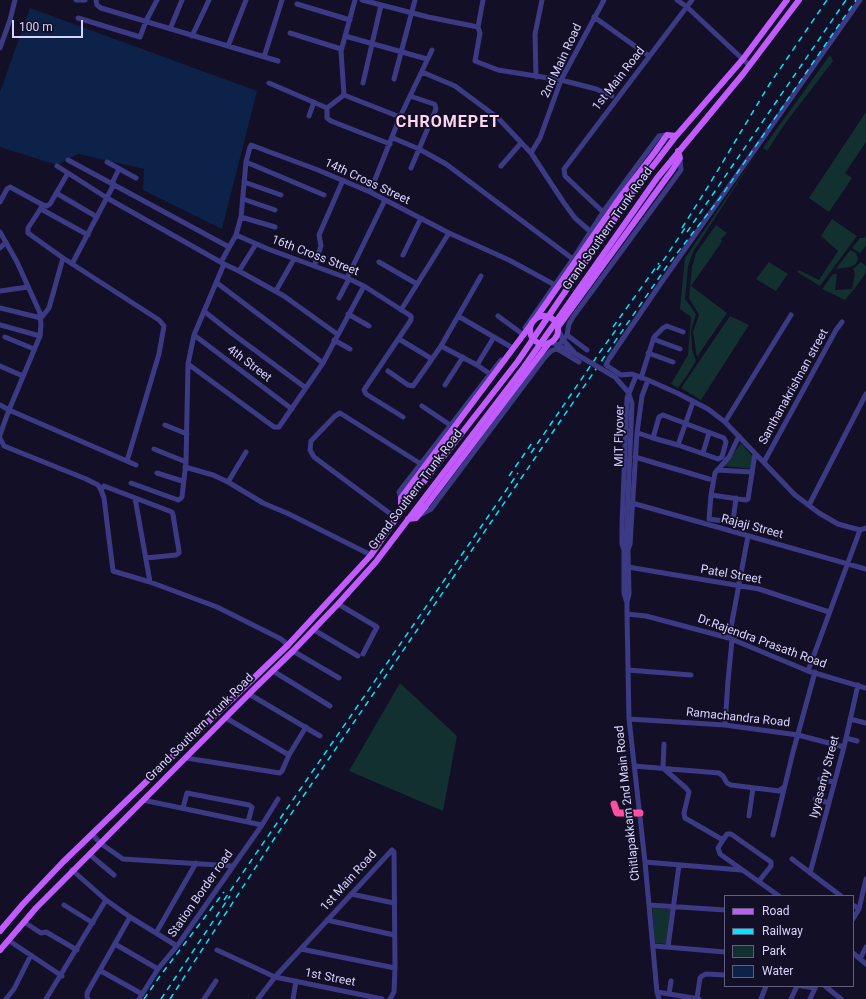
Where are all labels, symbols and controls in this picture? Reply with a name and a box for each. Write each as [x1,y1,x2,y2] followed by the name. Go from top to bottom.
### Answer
[14,12,85,38] scale bar
[19,20,53,34] text: 100 m
[539,22,585,100] street label: 2nd Main Road
[590,44,648,114] street label: 1st Main Road
[396,113,500,133] district label: CHROMEPET
[322,156,412,208] street label: 14th Cross Street
[560,165,656,293] street label: Grand Southern Trunk Road
[269,233,361,279] street label: 16th Cross Street
[756,327,832,447] street label: Santhanakrishnan street
[224,343,274,385] street label: 4th Street
[612,405,628,467] street label: MIT Flyover
[366,427,466,553] street label: Grand Southern Trunk Road
[719,512,785,542] street label: Rajaji Street
[699,563,763,587] street label: Patel Street
[696,612,828,672] street label: Dr.Rajendra Prasath Road
[143,671,257,785] street label: Grand Southern Trunk Road
[685,705,791,731] street label: Ramachandra Road
[613,725,643,881] street label: Chitlapakkam 2nd Main Road
[807,734,843,820] street label: Iyyasamy Street
[165,848,237,940] street label: Station Border road
[318,848,380,914] street label: 1st Main Road
[724,895,854,987] legend
[762,904,790,918] text: Road
[762,924,803,938] text: Railway
[762,944,786,958] text: Park
[762,964,793,978] text: Water
[303,966,357,990] street label: 1st Street

